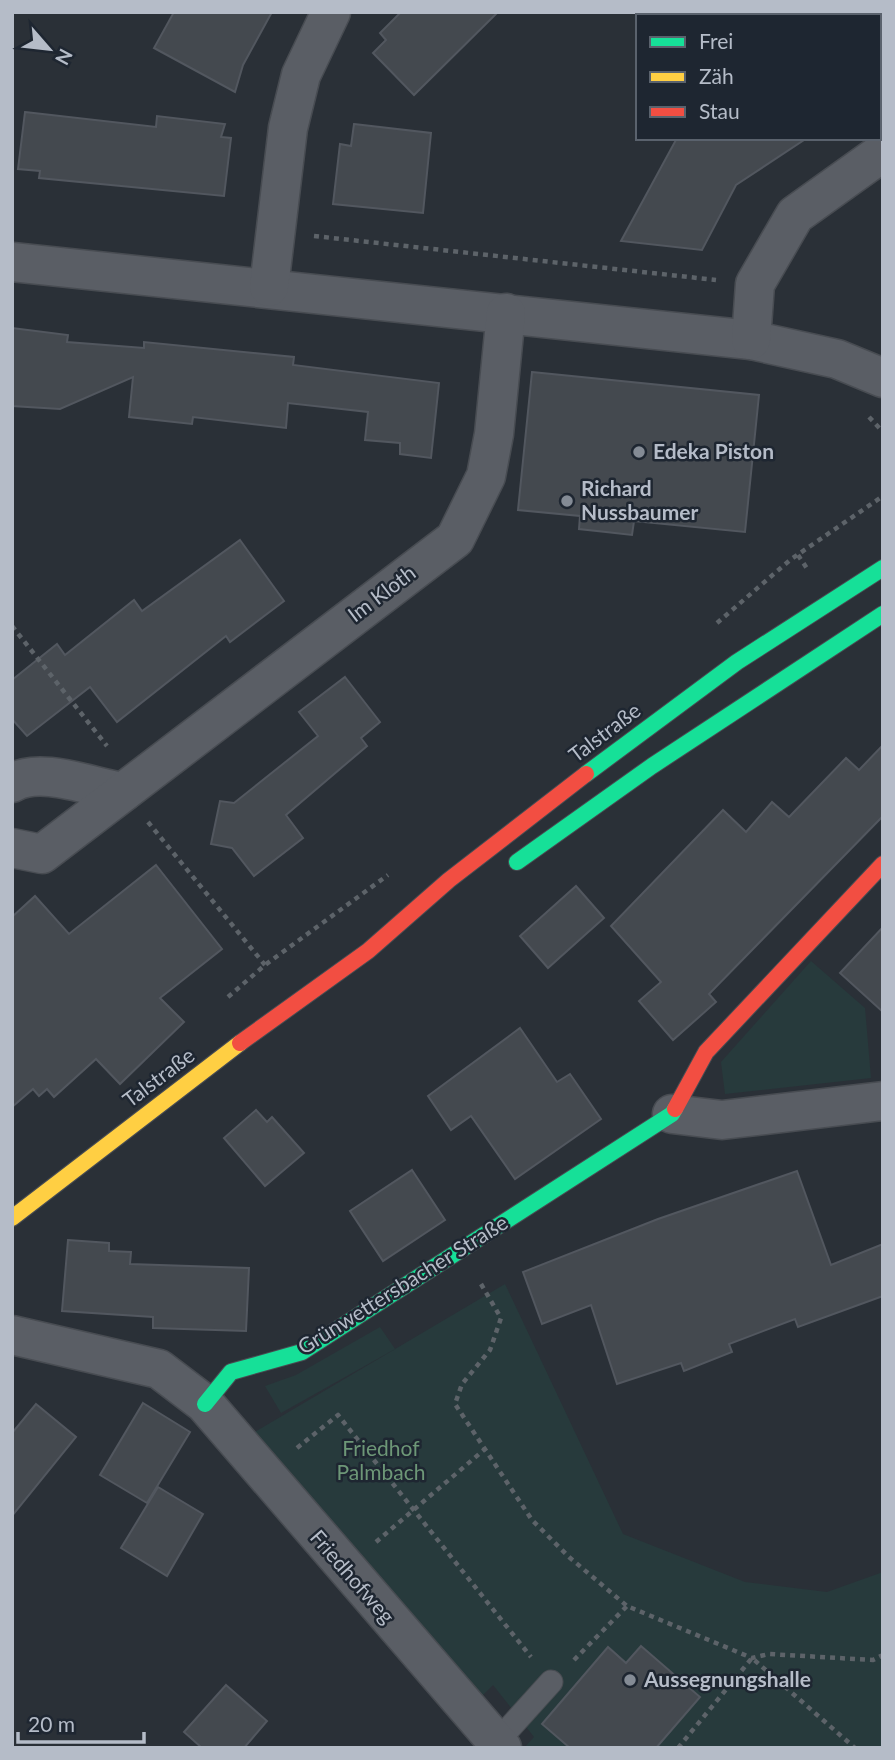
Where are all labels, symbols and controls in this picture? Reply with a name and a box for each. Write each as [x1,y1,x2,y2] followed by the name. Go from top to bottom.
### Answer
[14,14,84,84] north arrow
[636,14,881,140] legend
[699,28,733,53] text: Frei
[51,45,78,69] text: N
[699,63,734,88] text: Zäh
[699,98,740,123] text: Stau
[653,438,774,463] place label: Edeka Piston
[631,444,647,460] marker: Edeka Piston
[581,475,699,524] place label: Richard Nussbaumer
[559,493,575,509] marker: Richard Nussbaumer
[342,559,420,626] street label: Im Kloth
[563,697,645,767] street label: Talstraße
[117,1042,199,1112] street label: Talstraße
[293,1209,512,1359] street label: Grünwettersbacher Straße
[337,1435,425,1484] park label: Friedhof Palmbach
[306,1524,401,1628] street label: Friedhofweg
[643,1666,811,1691] place label: Aussegnungshalle
[622,1672,638,1688] marker: Aussegnungshalle
[18,1700,144,1744] scale bar
[28,1711,75,1736] text: 20 m

